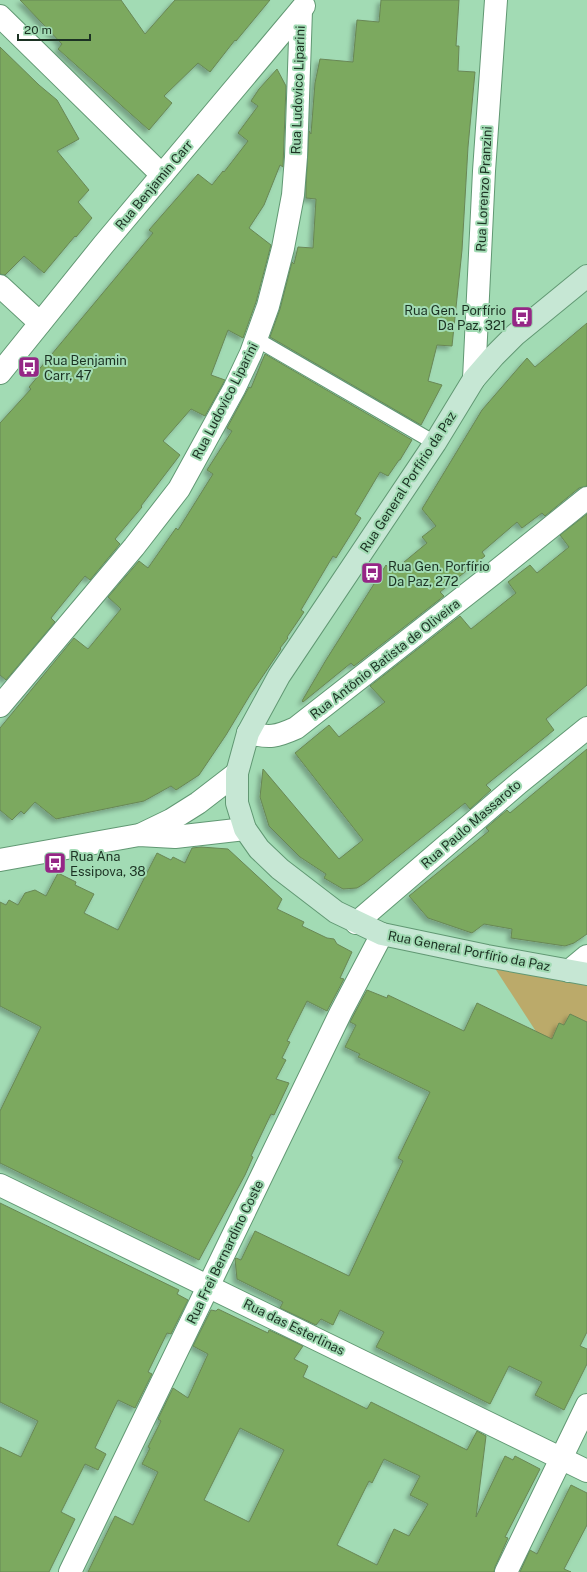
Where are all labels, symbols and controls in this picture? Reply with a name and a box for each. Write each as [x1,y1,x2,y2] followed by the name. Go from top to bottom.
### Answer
[18,16,90,42] scale bar
[24,23,52,37] text: 20 m
[288,25,308,155] street label: Rua Ludovico Liparini
[473,126,495,252] street label: Rua Lorenzo Pranzini
[112,137,196,233] street label: Rua Benjamin Carr
[404,303,506,333] place label: Rua Gen. Porfírio Da Paz, 321
[509,304,535,330] bus stop icon: Rua Gen. Porfírio Da Paz, 321
[189,340,261,462] street label: Rua Ludovico Liparini
[44,353,127,383] place label: Rua Benjamin Carr, 47
[16,354,42,380] bus stop icon: Rua Benjamin Carr, 47
[357,409,459,555] street label: Rua General Porfírio da Paz
[388,559,490,589] place label: Rua Gen. Porfírio Da Paz, 272
[359,560,385,586] bus stop icon: Rua Gen. Porfírio Da Paz, 272
[307,596,463,722] street label: Rua Antônio Batista de Oliveira
[418,777,524,871] street label: Rua Paulo Massaroto
[70,849,146,879] place label: Rua Ana Essipova, 38
[42,850,68,876] bus stop icon: Rua Ana Essipova, 38
[387,928,551,974] street label: Rua General Porfírio da Paz
[184,1178,266,1326] street label: Rua Frei Bernardino Coste
[241,1296,347,1358] street label: Rua das Esterlinas

